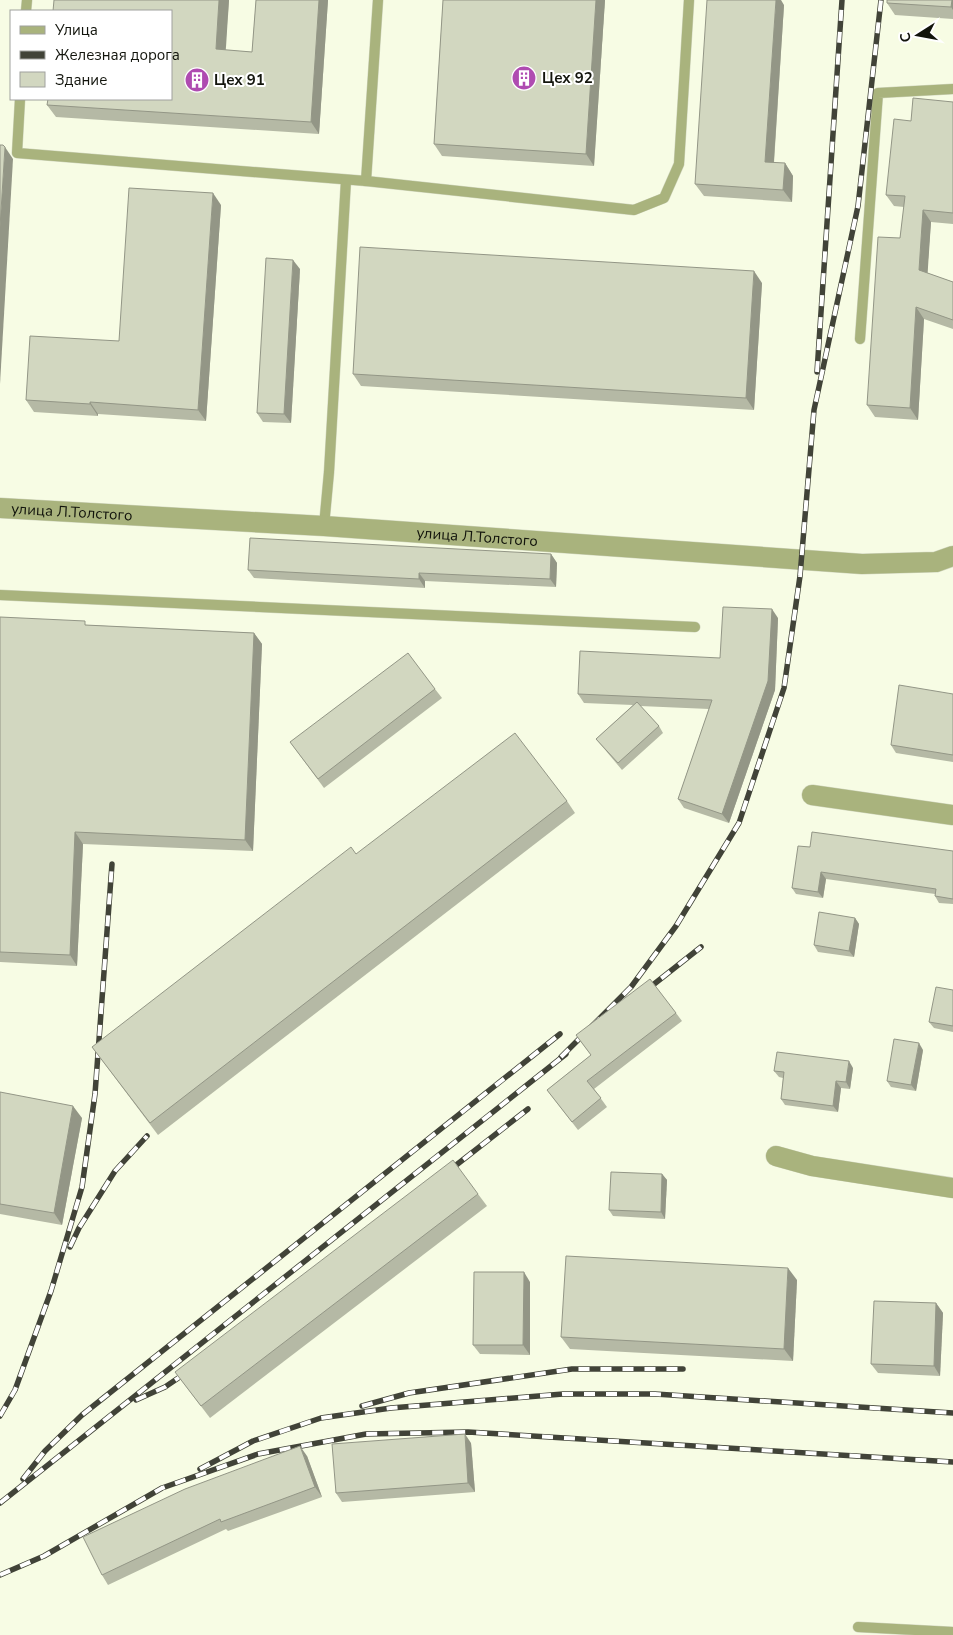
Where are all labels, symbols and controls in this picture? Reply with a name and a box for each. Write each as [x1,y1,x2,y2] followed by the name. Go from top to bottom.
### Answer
[10,10,172,100] legend
[893,10,943,60] north arrow
[54,20,98,40] text: Улица
[895,30,916,44] text: С
[55,45,180,65] text: Железная дорога
[511,65,537,91] building icon: Цех 92
[184,67,210,93] building icon: Цех 91
[542,68,593,88] place label: Цех 92
[55,70,107,90] text: Здание
[214,70,265,90] place label: Цех 91
[11,499,133,525] street label: улица Л.Толстого
[416,523,538,551] street label: улица Л.Толстого

